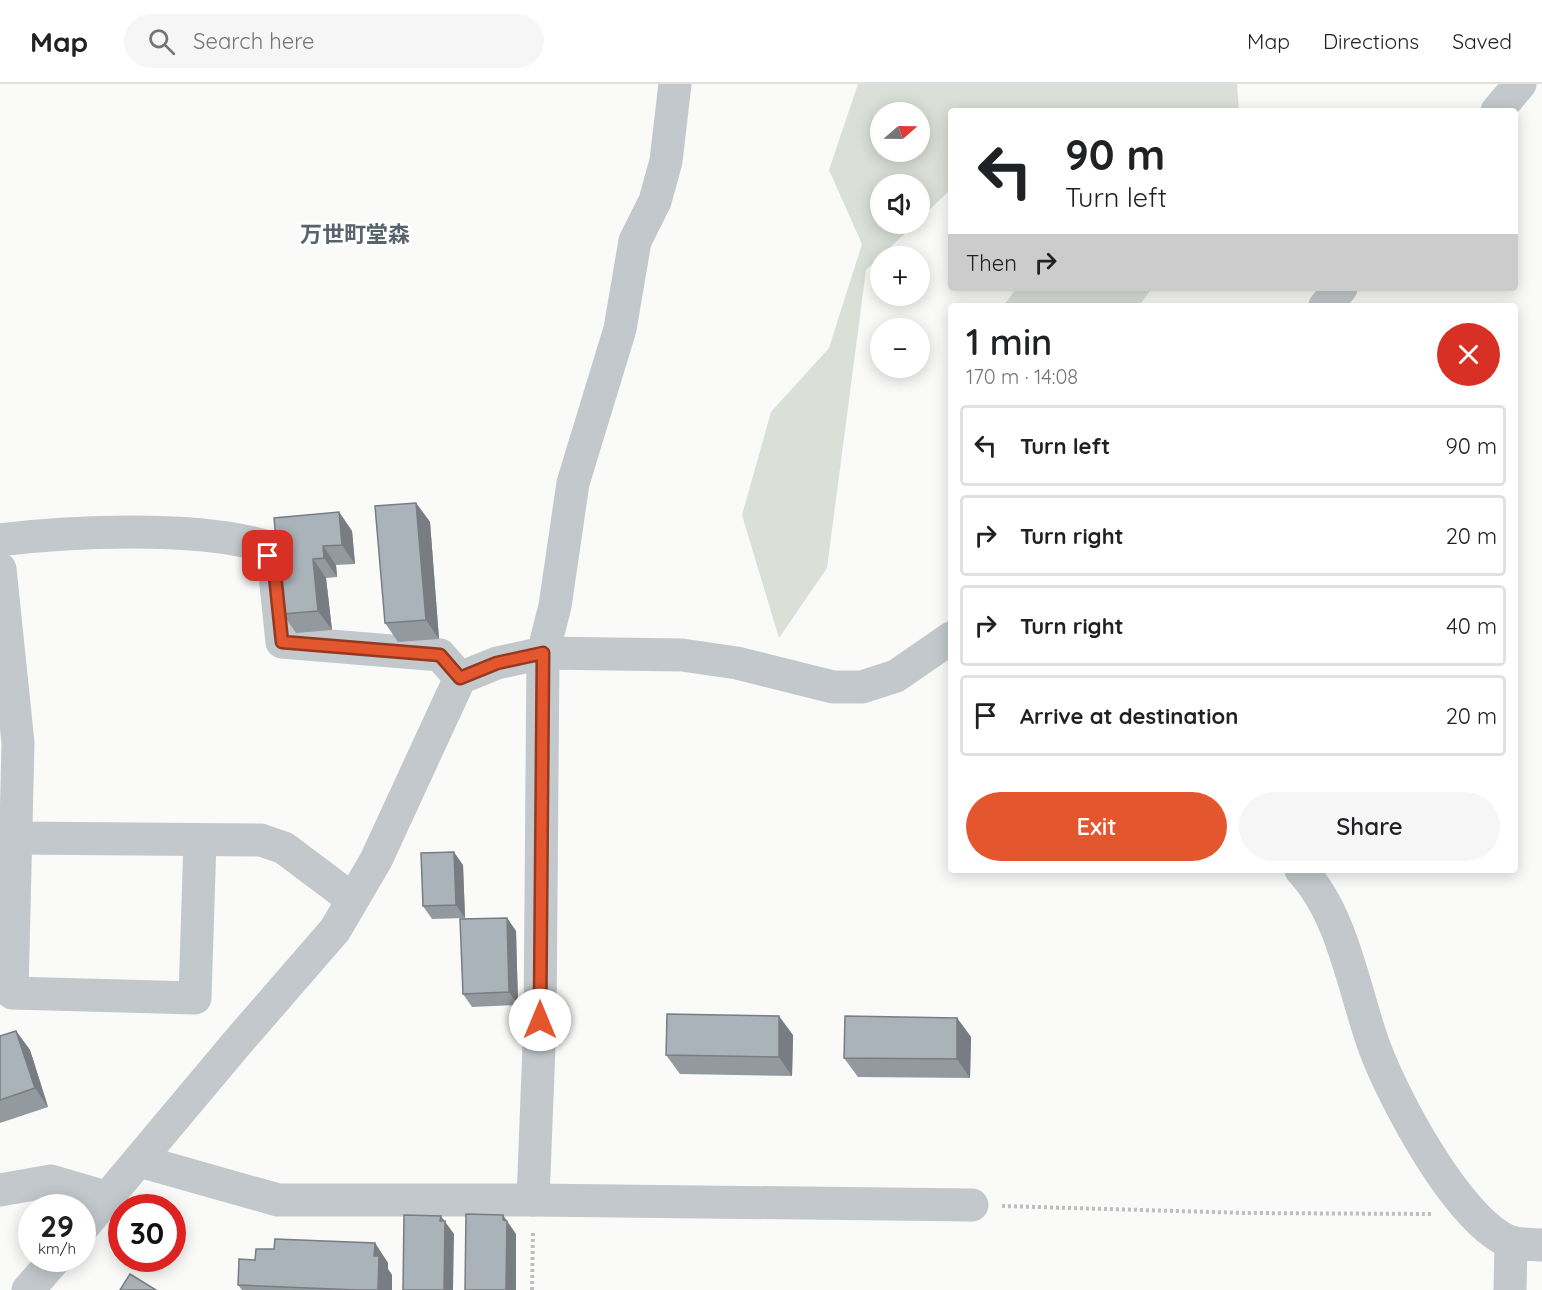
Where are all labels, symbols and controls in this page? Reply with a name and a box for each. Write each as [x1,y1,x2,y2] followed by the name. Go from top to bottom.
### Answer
[124,14,544,68] search box
[30,24,88,59] text: Map
[145,25,178,58] icon: search
[193,27,315,55] text: Search here
[1247,28,1290,54] text: Map
[1323,28,1419,54] text: Directions
[1452,28,1512,54] text: Saved
[870,102,930,162] north arrow
[870,102,930,378] map controls
[1065,128,1165,181] text: 90 m
[966,132,1044,210] icon: left
[870,174,930,234] button: sound
[1065,180,1167,214] text: Turn left
[300,220,410,248] district label: 万世町堂森
[870,246,930,306] button: +
[1029,246,1062,279] icon: right
[966,249,1017,277] text: Then
[870,318,930,378] button: −
[966,319,1052,364] text: 1 min
[1437,323,1500,386] button: close
[966,364,1078,389] text: 170 m · 14:08
[969,429,1002,462] icon: left
[1020,432,1110,460] text: Turn left
[1446,432,1497,460] text: 90 m
[969,519,1002,552] icon: right
[1020,522,1124,550] text: Turn right
[1446,522,1497,550] text: 20 m
[242,530,293,581] pin
[251,539,284,572] icon: arrive
[969,609,1002,642] icon: right
[1020,612,1124,640] text: Turn right
[1446,612,1497,640] text: 40 m
[969,699,1002,732] icon: arrive
[1020,702,1238,730] text: Arrive at destination
[1446,702,1497,730] text: 20 m
[966,792,1227,861] button: Exit
[1239,792,1500,861] button: Share
[508,988,572,1052] position arrow
[108,1194,186,1272] speed limit sign: 30
[40,1207,74,1245] text: 29
[38,1239,76,1258] text: km/h

